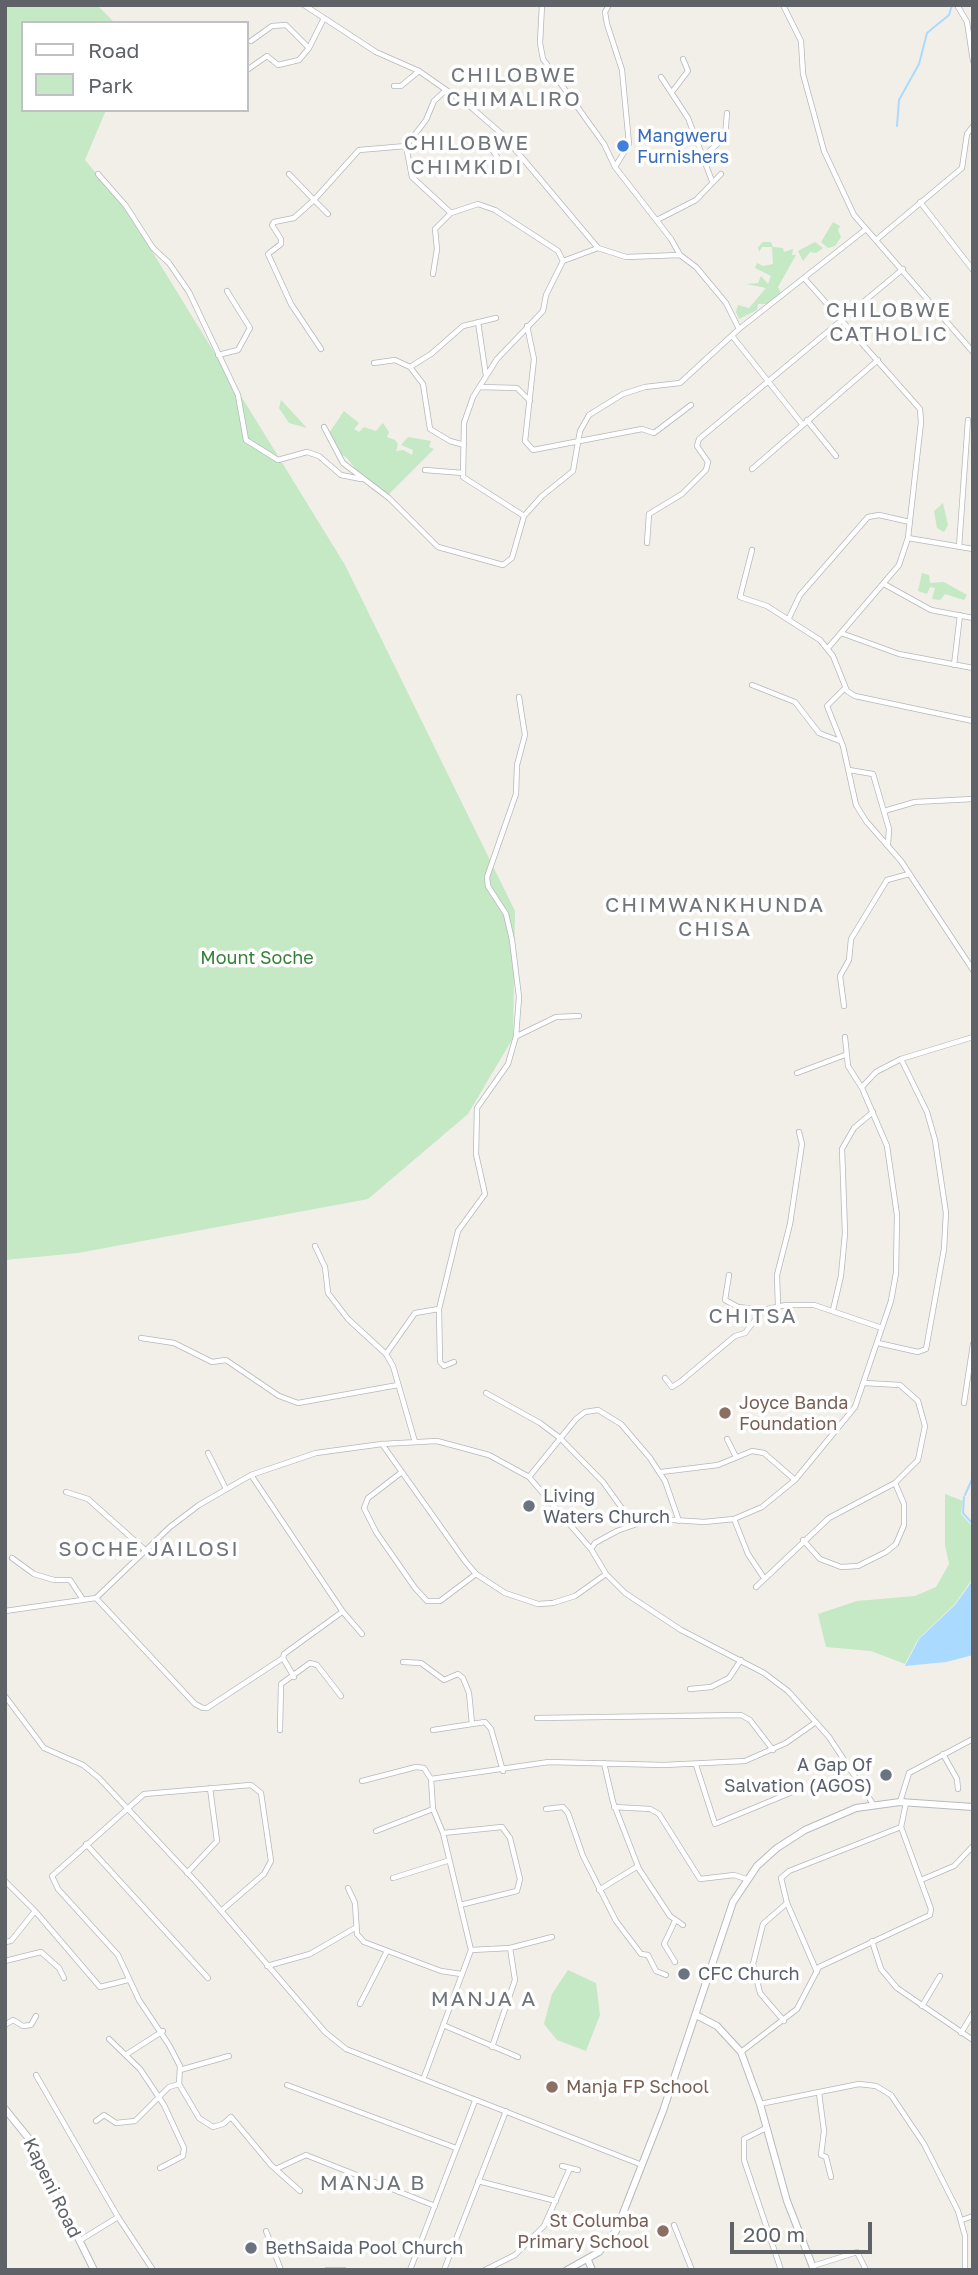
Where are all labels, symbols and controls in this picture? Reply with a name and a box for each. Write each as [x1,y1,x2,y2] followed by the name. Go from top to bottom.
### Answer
[21,21,248,112] legend
[88,37,139,63] text: Road
[447,62,581,112] district label: CHILOBWE CHIMALIRO
[88,72,133,98] text: Park
[637,125,729,168] place label: Mangweru Furnishers
[405,130,529,180] district label: CHILOBWE CHIMKIDI
[615,138,631,154] marker: Mangweru Furnishers
[827,297,951,347] district label: CHILOBWE CATHOLIC
[607,892,823,942] district label: CHIMWANKHUNDA CHISA
[200,947,314,969] park label: Mount Soche
[709,1303,797,1329] district label: CHITSA
[739,1392,848,1434] place label: Joyce Banda Foundation
[717,1405,733,1421] marker: Joyce Banda Foundation
[543,1485,670,1528] place label: Living Waters Church
[521,1498,537,1514] marker: Living Waters Church
[60,1536,238,1562] district label: SOCHE JAILOSI
[724,1754,872,1796] place label: A Gap Of Salvation (AGOS)
[878,1767,894,1783] marker: A Gap Of Salvation (AGOS)
[698,1963,800,1985] place label: CFC Church
[676,1966,692,1982] marker: CFC Church
[432,1986,536,2012] district label: MANJA A
[566,2076,709,2098] place label: Manja FP School
[544,2079,560,2095] marker: Manja FP School
[19,2135,85,2241] street label: Kapeni Road
[321,2170,425,2196] district label: MANJA B
[733,2208,875,2252] scale bar
[517,2210,649,2252] place label: St Columba Primary School
[743,2221,805,2247] text: 200 m
[655,2223,671,2239] marker: St Columba Primary School
[265,2237,463,2259] place label: BethSaida Pool Church
[243,2240,259,2256] marker: BethSaida Pool Church

